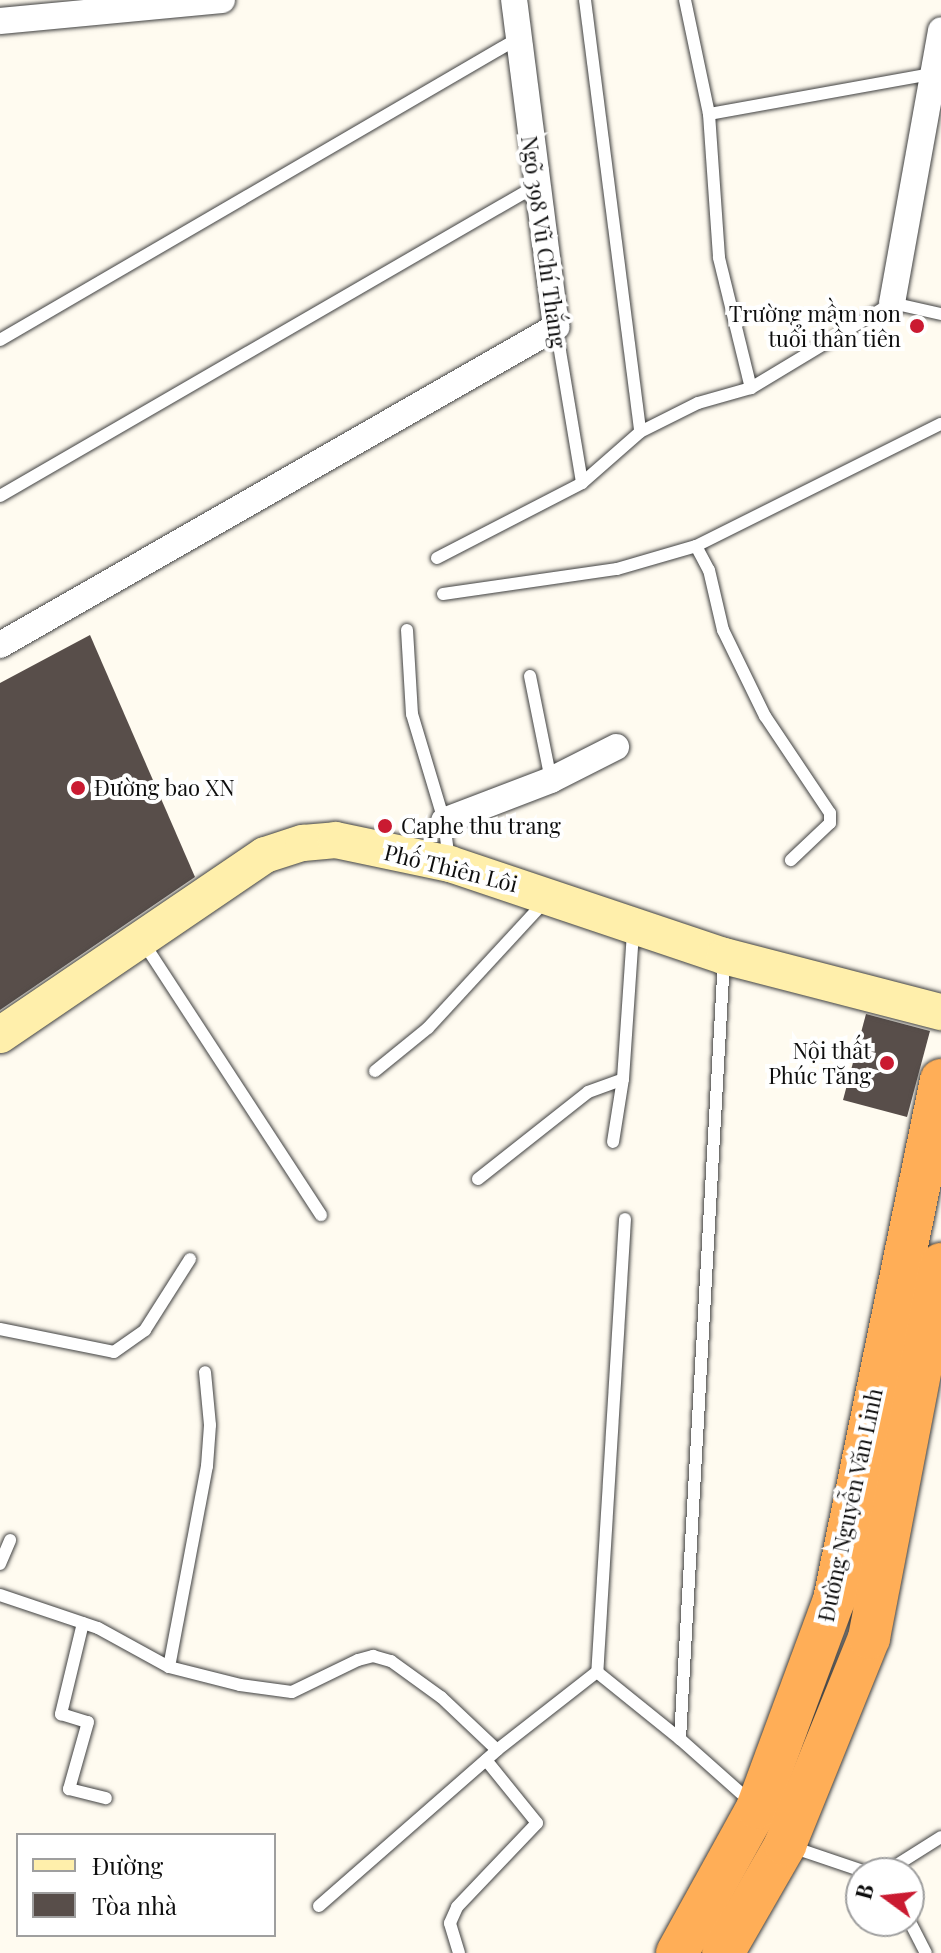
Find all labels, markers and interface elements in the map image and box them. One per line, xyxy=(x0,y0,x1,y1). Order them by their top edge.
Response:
street label: Ngõ 398 Vũ Chí Thắng xyxy=(516,133,572,351)
place label: Trường mầm non tuổi thần tiên xyxy=(729,300,901,352)
marker: Trường mầm non tuổi thần tiên xyxy=(908,317,926,335)
place label: Đường bao XN xyxy=(94,775,235,801)
marker: Đường bao XN xyxy=(69,779,87,797)
place label: Caphe thu trang xyxy=(401,813,561,839)
marker: Caphe thu trang xyxy=(376,817,394,835)
street label: Phố Thiên Lôi xyxy=(381,839,521,897)
place label: Nội thất Phúc Tăng xyxy=(768,1037,871,1088)
marker: Nội thất Phúc Tăng xyxy=(878,1054,896,1072)
street label: Đường Nguyễn Văn Linh xyxy=(812,1386,888,1624)
legend xyxy=(16,1833,276,1937)
text: Đường xyxy=(92,1849,163,1881)
north arrow xyxy=(845,1857,925,1937)
text: B xyxy=(847,1880,880,1902)
text: Tòa nhà xyxy=(92,1889,177,1921)

